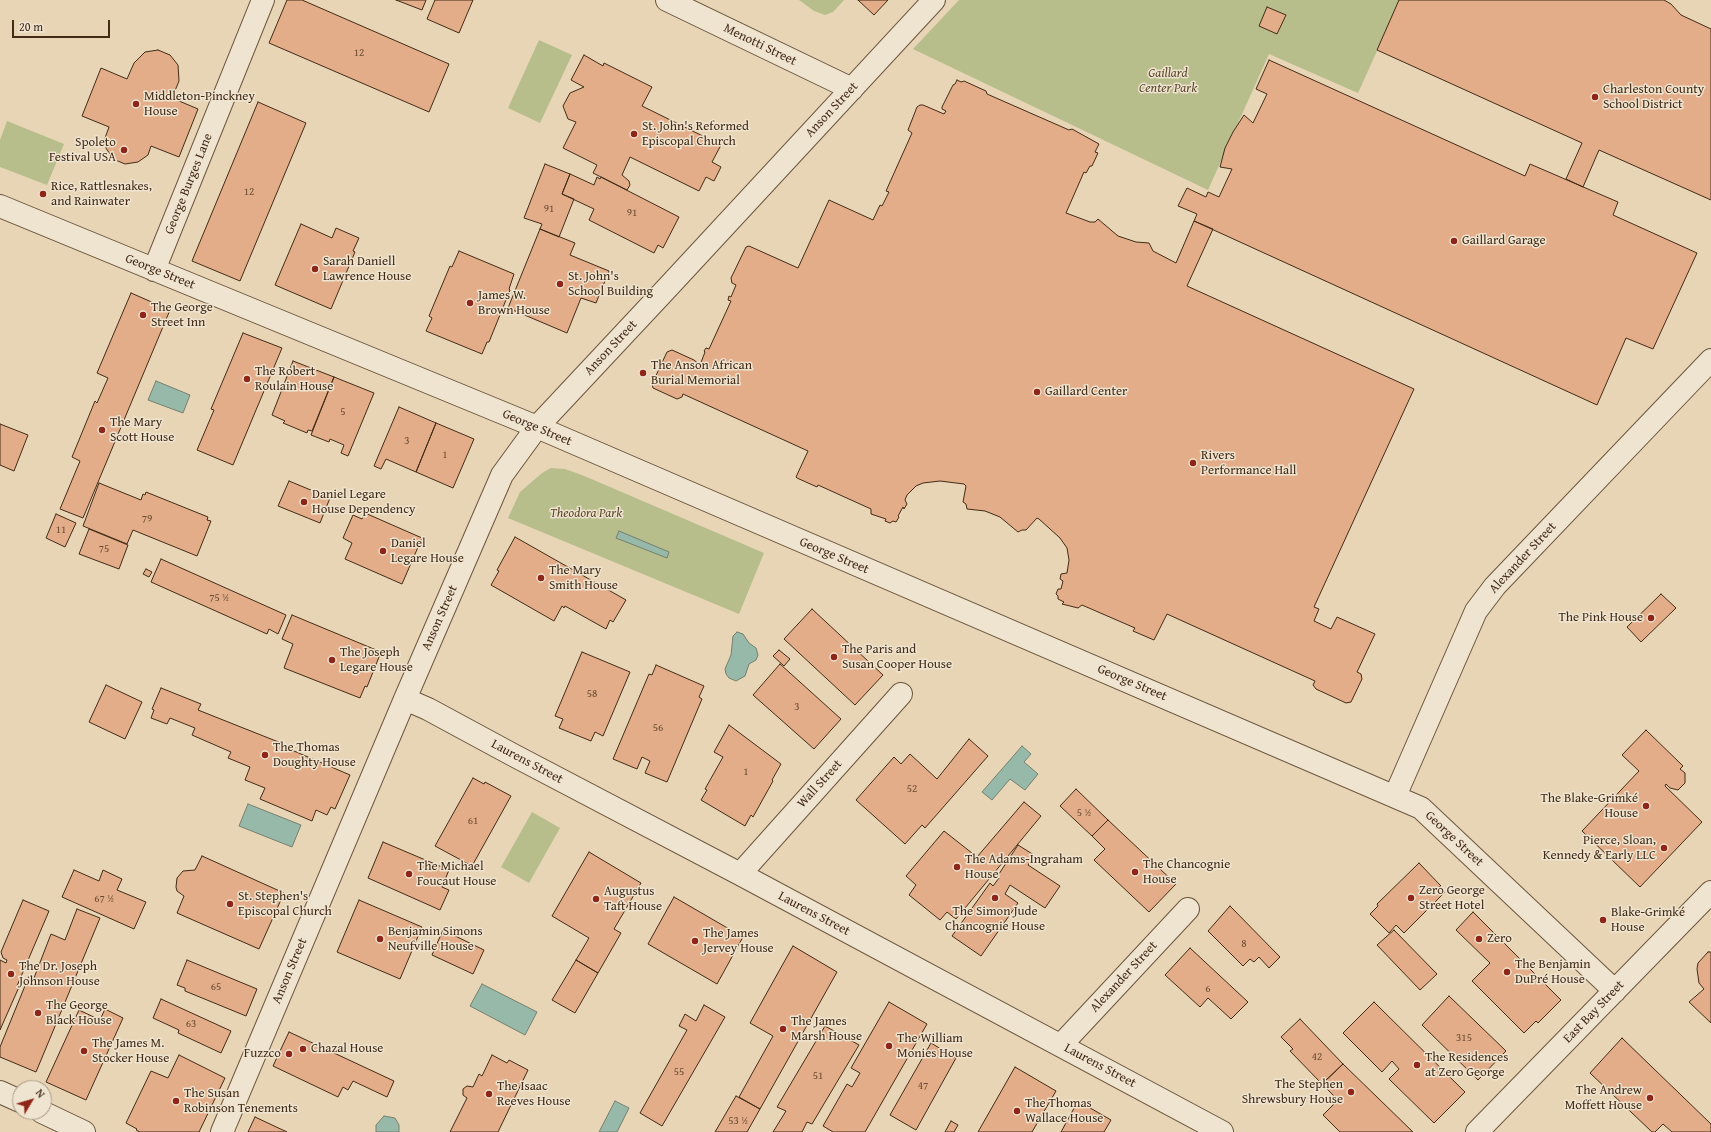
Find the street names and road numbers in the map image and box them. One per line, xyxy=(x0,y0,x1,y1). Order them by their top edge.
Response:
street label: Menotti Street xyxy=(721,21,799,69)
street label: Anson Street xyxy=(802,79,862,141)
street label: George Burges Lane xyxy=(162,131,216,237)
street label: George Street xyxy=(123,251,197,293)
street label: Anson Street xyxy=(581,317,641,379)
street label: George Street xyxy=(500,406,574,450)
street label: Alexander Street xyxy=(1486,519,1560,597)
street label: George Street xyxy=(797,534,871,578)
street label: Anson Street xyxy=(419,583,461,653)
street label: George Street xyxy=(1095,661,1169,705)
street label: Laurens Street xyxy=(488,737,566,787)
street label: Wall Street xyxy=(794,757,846,811)
street label: George Street xyxy=(1422,808,1486,870)
street label: Laurens Street xyxy=(775,889,853,939)
street label: Anson Street xyxy=(269,936,311,1006)
street label: Alexander Street xyxy=(1087,938,1161,1016)
street label: East Bay Street xyxy=(1560,977,1628,1047)
street label: Laurens Street xyxy=(1061,1041,1139,1091)

